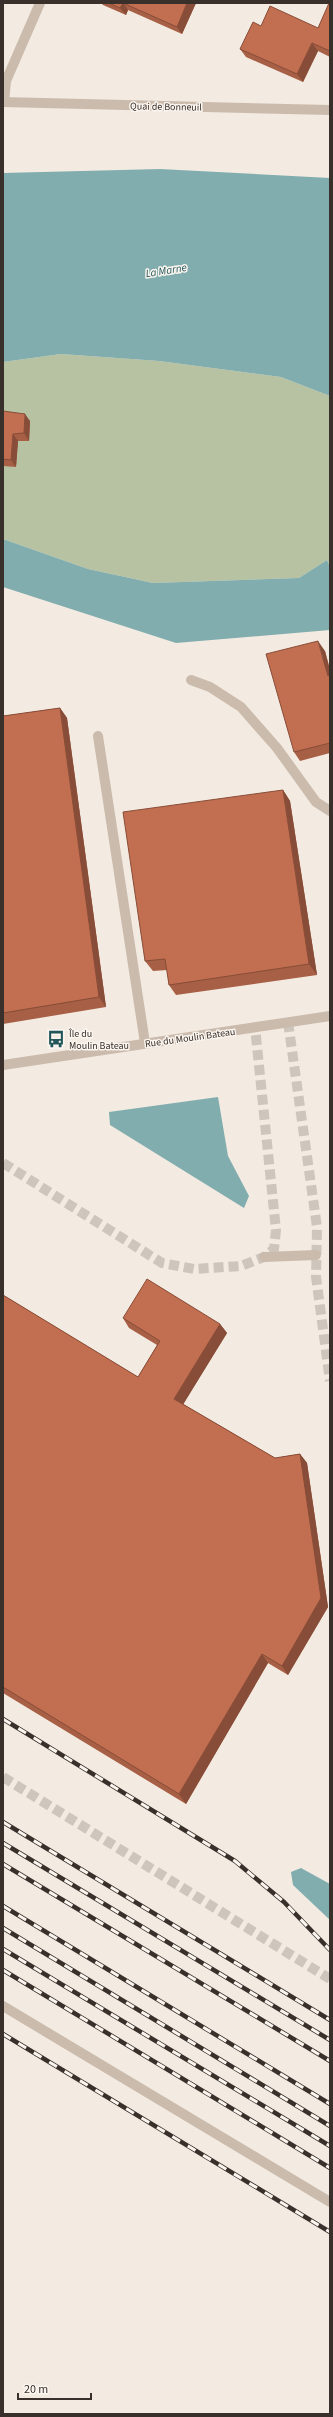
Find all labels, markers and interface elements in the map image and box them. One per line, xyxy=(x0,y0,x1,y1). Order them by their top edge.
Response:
street label: Quai de Bonneuil xyxy=(130,99,202,115)
water label: La Marne xyxy=(144,260,188,281)
street label: Rue du Moulin Bateau xyxy=(144,1025,236,1051)
place label: Île du Moulin Bateau xyxy=(68,1027,129,1053)
bus stop icon: Île du Moulin Bateau xyxy=(46,1029,66,1049)
scale bar xyxy=(18,2375,91,2401)
text: 20 m xyxy=(24,2381,48,2398)

